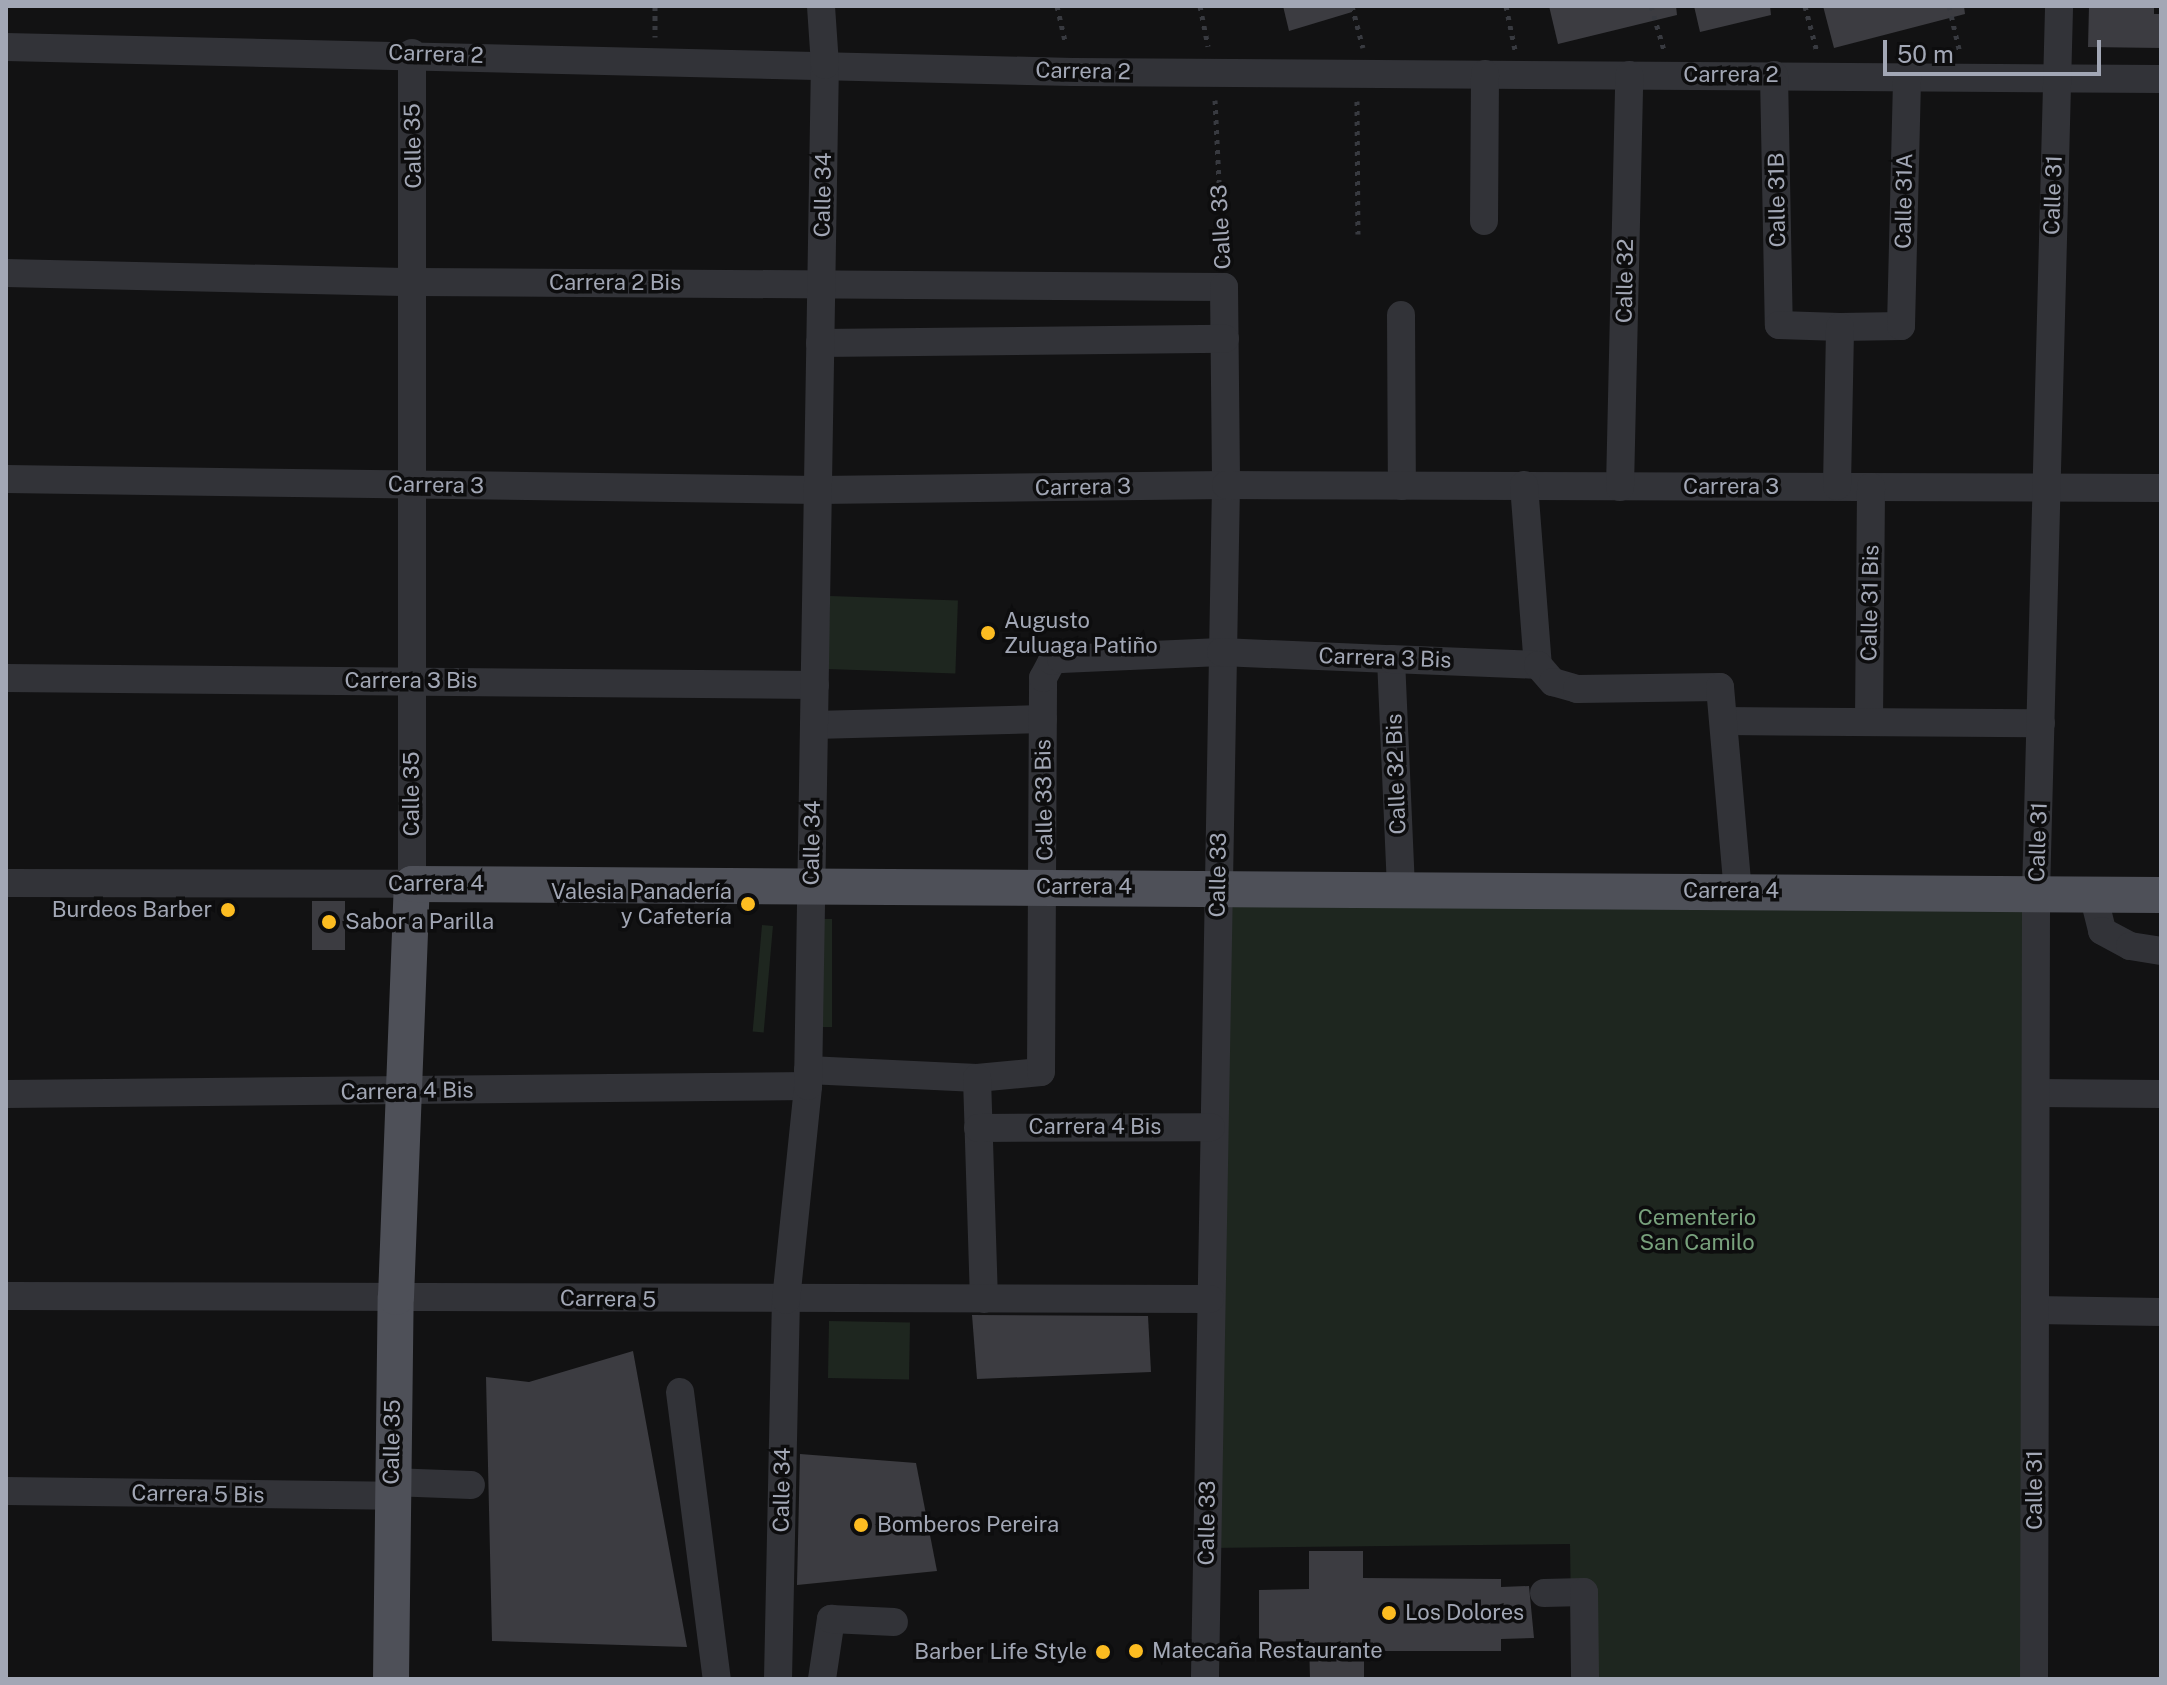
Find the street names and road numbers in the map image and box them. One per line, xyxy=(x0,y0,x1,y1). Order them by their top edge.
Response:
street label: Carrera 2 xyxy=(388,39,484,69)
street label: Carrera 2 xyxy=(1035,57,1131,85)
street label: Carrera 2 xyxy=(1683,62,1779,88)
street label: Calle 35 xyxy=(399,103,427,189)
street label: Calle 34 xyxy=(809,152,837,238)
street label: Calle 31B xyxy=(1763,152,1791,248)
street label: Calle 31A xyxy=(1890,153,1918,249)
street label: Calle 31 xyxy=(2038,154,2068,236)
street label: Calle 33 xyxy=(1206,184,1236,270)
street label: Calle 32 xyxy=(1611,239,1639,323)
street label: Carrera 2 Bis xyxy=(549,270,681,296)
street label: Carrera 3 xyxy=(388,471,484,499)
street label: Carrera 3 xyxy=(1035,473,1131,501)
street label: Carrera 3 xyxy=(1683,474,1779,500)
street label: Calle 31 Bis xyxy=(1856,544,1884,662)
street label: Carrera 3 Bis xyxy=(1318,642,1452,674)
street label: Carrera 3 Bis xyxy=(345,668,477,694)
street label: Calle 32 Bis xyxy=(1381,713,1411,835)
street label: Calle 33 Bis xyxy=(1030,739,1058,861)
street label: Calle 35 xyxy=(399,751,425,837)
street label: Calle 34 xyxy=(798,800,826,886)
street label: Calle 31 xyxy=(2023,801,2053,883)
street label: Calle 33 xyxy=(1204,832,1232,918)
street label: Carrera 4 xyxy=(388,871,484,897)
street label: Carrera 4 xyxy=(1036,874,1132,900)
street label: Carrera 4 xyxy=(1683,878,1779,904)
street label: Carrera 4 Bis xyxy=(340,1077,474,1105)
street label: Carrera 4 Bis xyxy=(1029,1114,1161,1140)
street label: Carrera 5 xyxy=(560,1285,656,1313)
street label: Calle 35 xyxy=(378,1399,406,1485)
street label: Calle 34 xyxy=(768,1447,796,1533)
street label: Calle 31 xyxy=(2022,1450,2048,1530)
street label: Carrera 5 Bis xyxy=(131,1480,265,1508)
street label: Calle 33 xyxy=(1193,1480,1221,1566)

